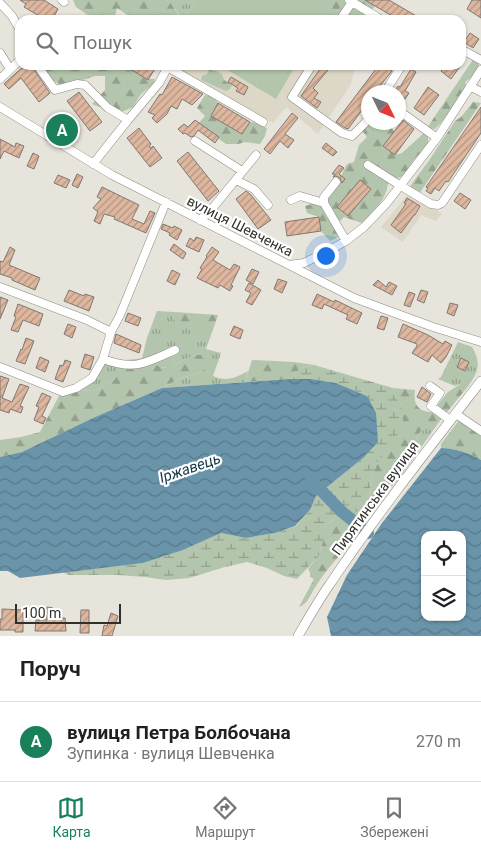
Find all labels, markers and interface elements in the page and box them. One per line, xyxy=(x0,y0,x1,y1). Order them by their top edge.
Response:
search box xyxy=(15,15,466,70)
icon: search xyxy=(33,29,61,57)
text: Пошук xyxy=(73,31,132,54)
north arrow xyxy=(361,85,406,130)
pin: A xyxy=(46,111,78,149)
street label: вулиця Шевченка xyxy=(184,192,296,260)
your location xyxy=(313,243,339,269)
street label: Пирятинська вулиця xyxy=(328,438,422,558)
water label: Іржавець xyxy=(157,449,223,487)
map controls xyxy=(421,531,466,621)
button: locate xyxy=(421,531,466,576)
button: layers xyxy=(421,576,466,621)
scale bar xyxy=(15,601,121,624)
text: 100 m xyxy=(22,605,61,621)
text: Поруч xyxy=(20,657,81,681)
text: вулиця Петра Болбочана xyxy=(67,721,291,744)
text: A xyxy=(31,732,41,751)
text: 270 m xyxy=(416,732,461,751)
text: Зупинка · вулиця Шевченка xyxy=(67,744,275,763)
tab: Карта xyxy=(52,794,91,840)
tab: Маршрут xyxy=(195,794,256,840)
tab: Збережені xyxy=(360,794,429,840)

